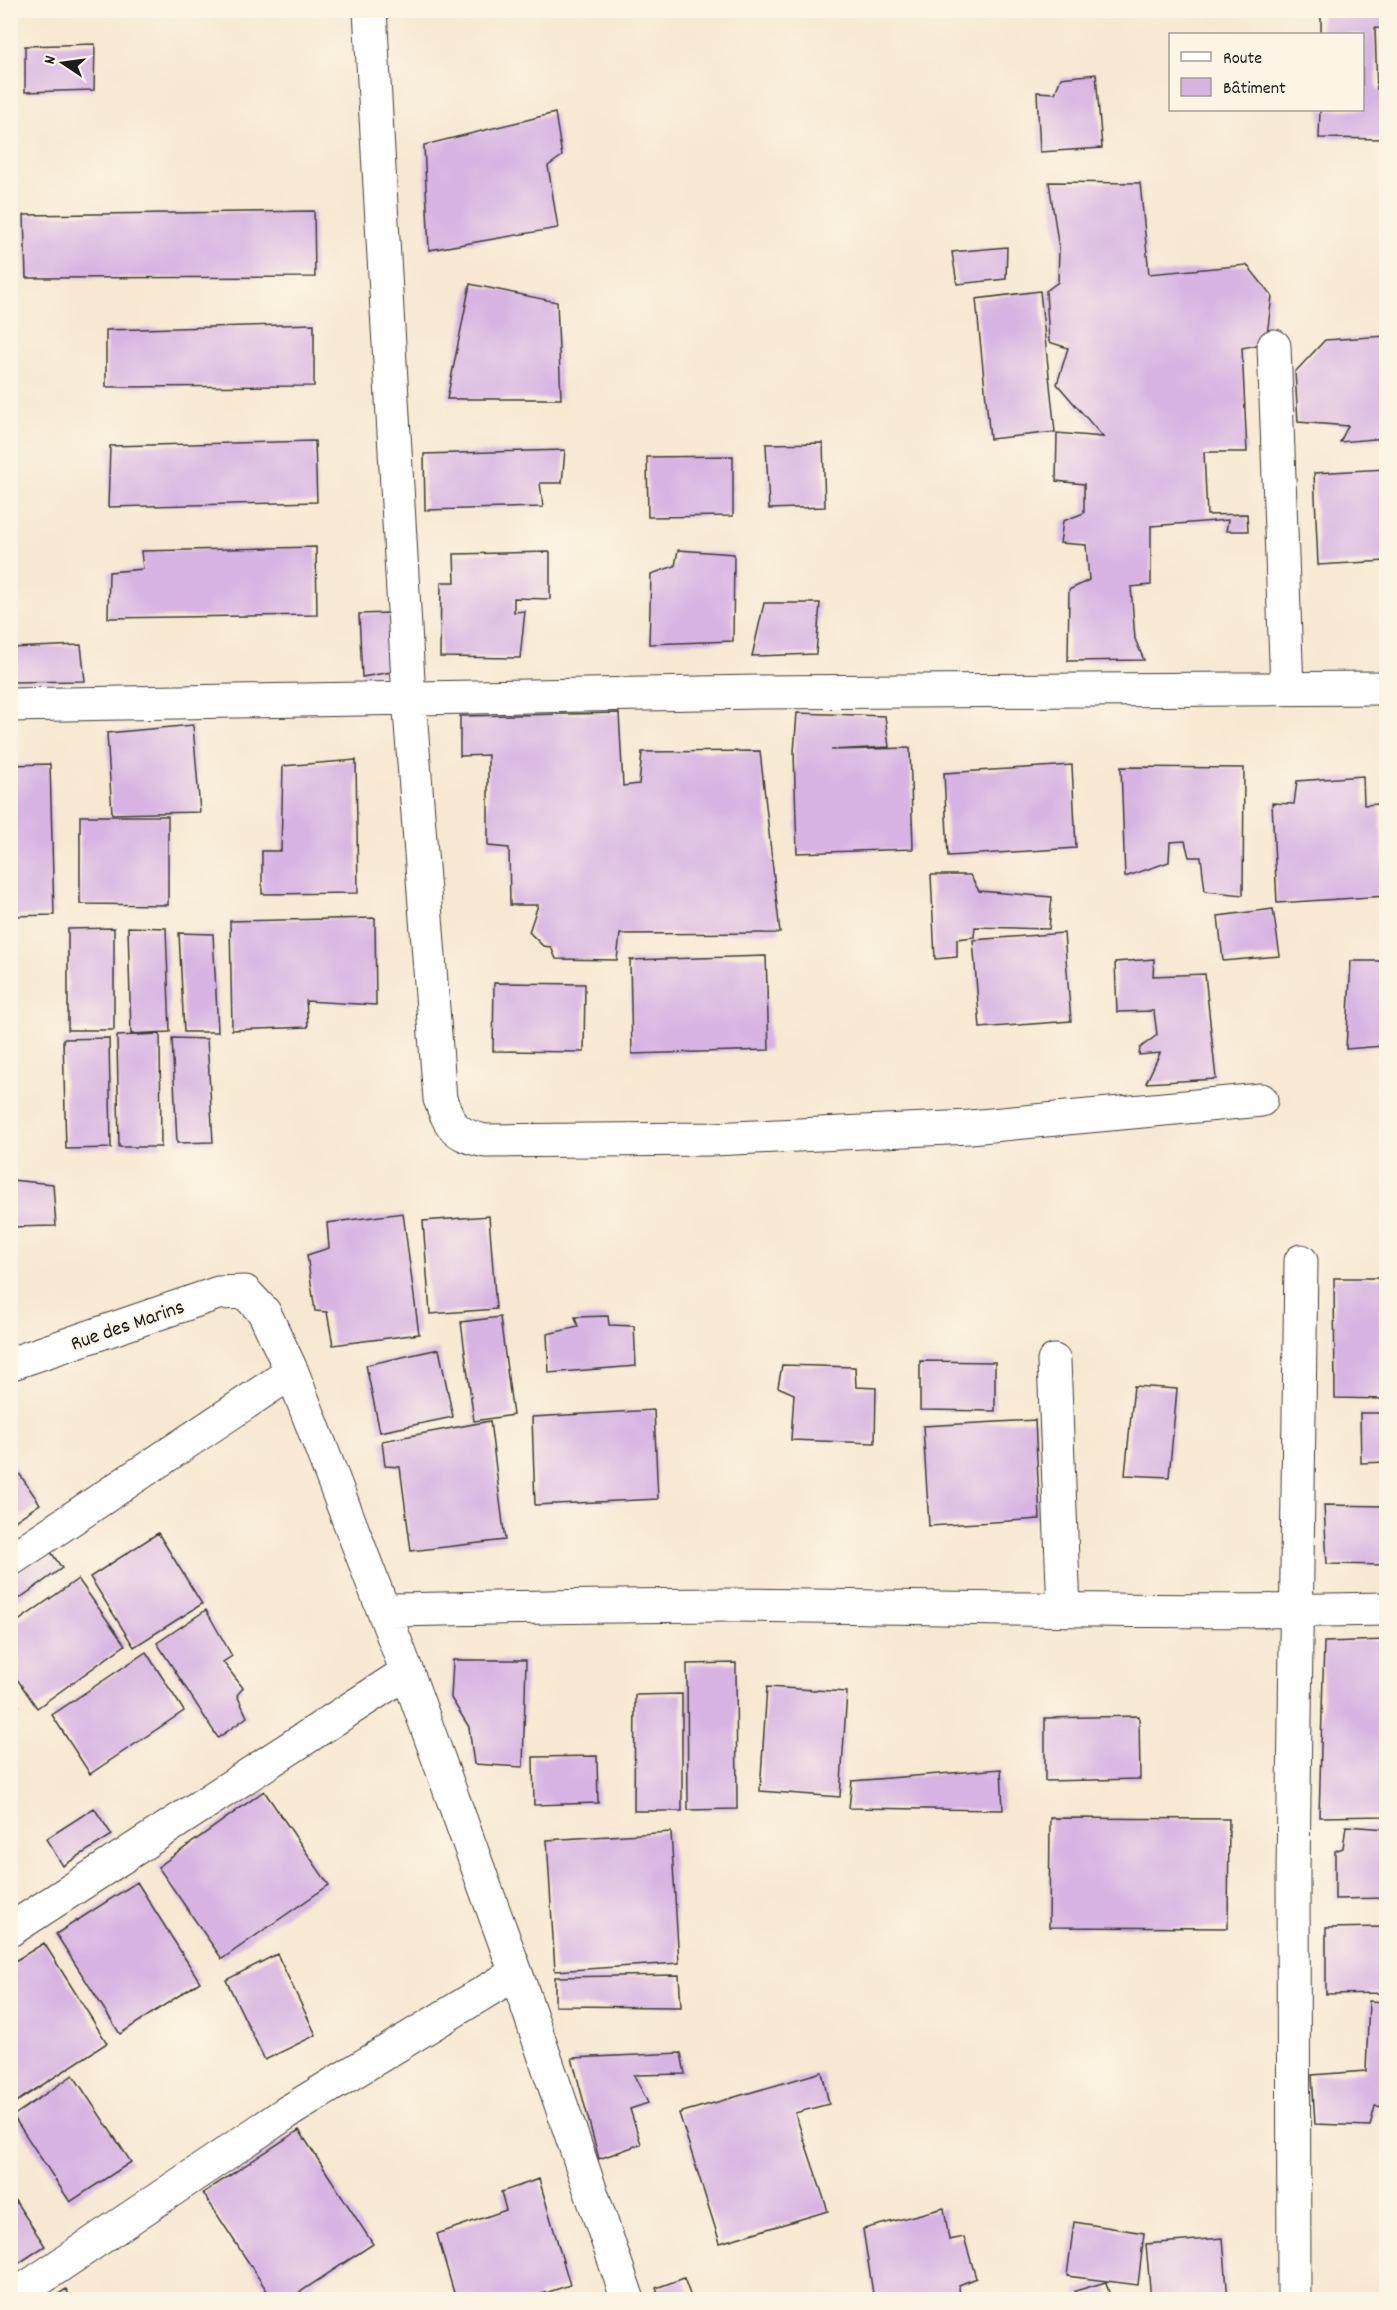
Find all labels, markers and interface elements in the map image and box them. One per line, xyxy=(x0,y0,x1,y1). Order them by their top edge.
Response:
north arrow xyxy=(33,33,93,93)
legend xyxy=(1169,33,1364,111)
text: Route xyxy=(1223,47,1262,72)
text: N xyxy=(39,54,63,67)
text: Bâtiment xyxy=(1223,77,1286,102)
street label: Rue des Marins xyxy=(67,1293,189,1360)

